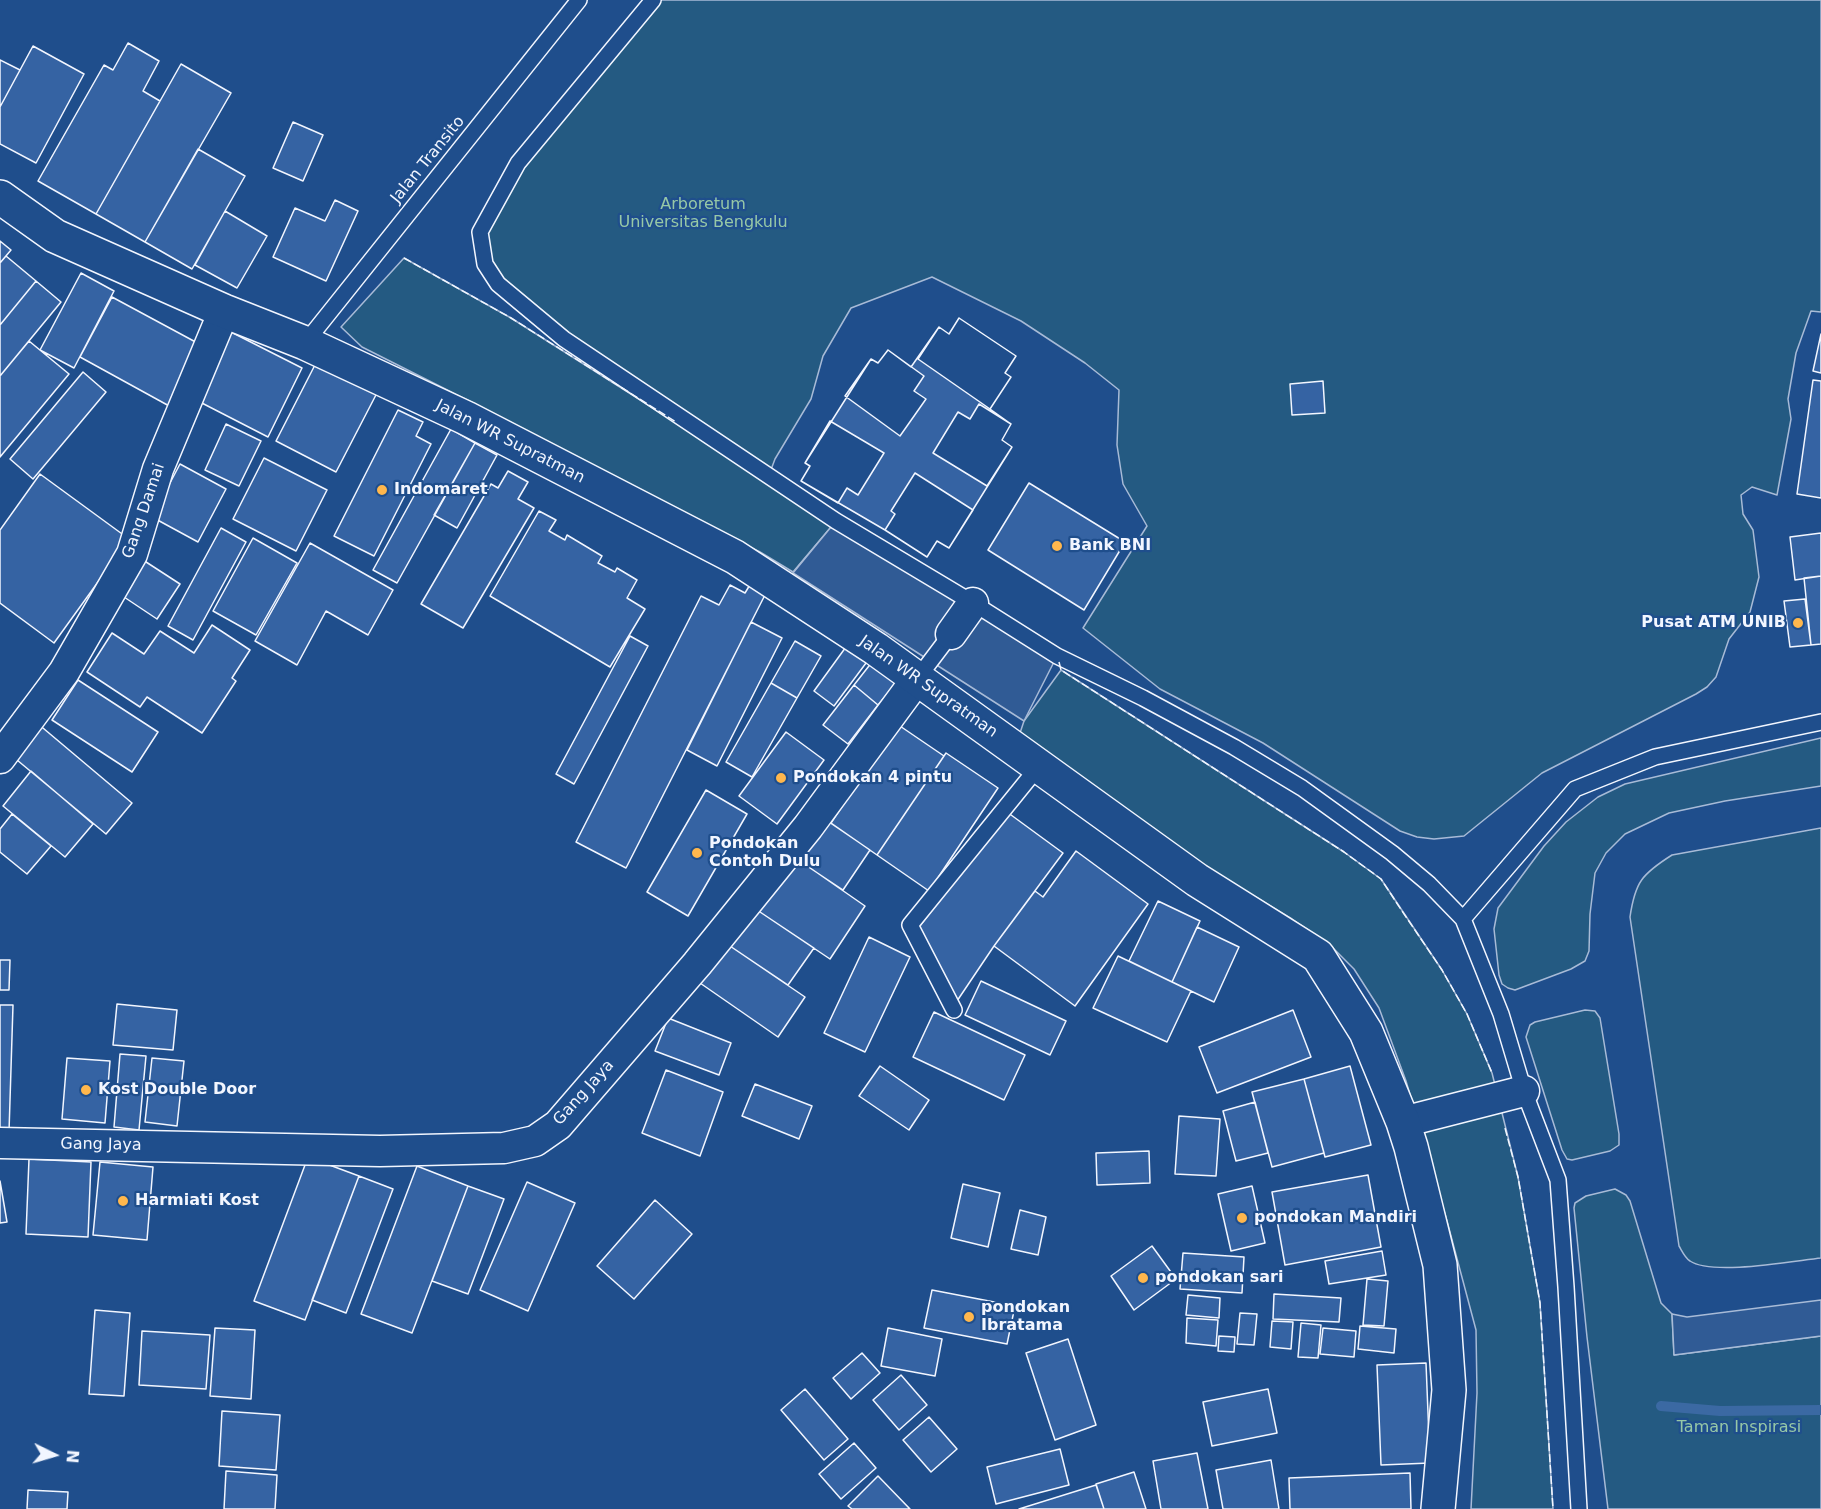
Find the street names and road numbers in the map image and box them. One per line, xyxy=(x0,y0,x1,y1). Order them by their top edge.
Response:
street label: Jalan Transito xyxy=(387,112,469,208)
street label: Jalan WR Supratman xyxy=(432,396,588,488)
street label: Gang Damai xyxy=(119,461,169,561)
street label: Jalan WR Supratman xyxy=(855,632,1001,742)
street label: Gang Jaya xyxy=(550,1056,618,1130)
street label: Gang Jaya xyxy=(60,1135,142,1155)

